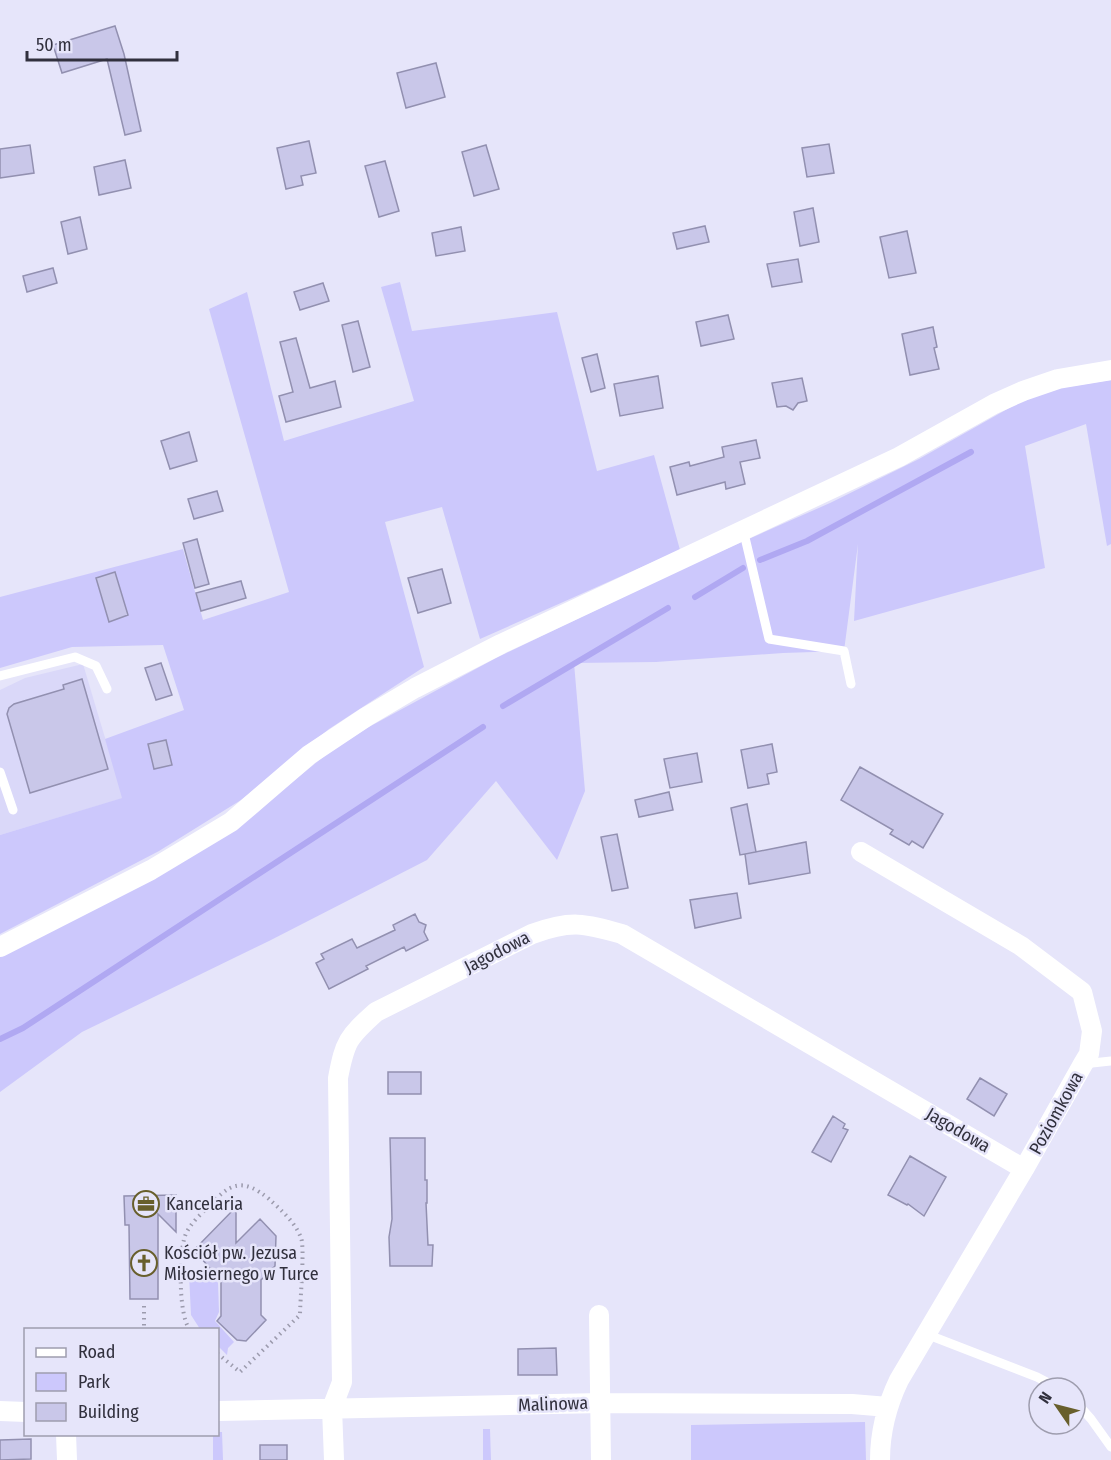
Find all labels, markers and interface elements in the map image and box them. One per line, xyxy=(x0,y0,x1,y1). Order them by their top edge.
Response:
scale bar xyxy=(27,24,177,62)
text: 50 m xyxy=(36,34,72,56)
street label: Jagodowa xyxy=(461,926,534,978)
street label: Poziomkowa xyxy=(1024,1068,1088,1158)
street label: Jagodowa xyxy=(922,1103,994,1157)
office icon: Kancelaria xyxy=(131,1189,161,1219)
place label: Kancelaria xyxy=(166,1193,243,1215)
place label: Kościół pw. Jezusa Miłosiernego w Turce xyxy=(164,1242,319,1285)
church icon: Kościół pw. Jezusa Miłosiernego w Turce xyxy=(129,1248,159,1278)
legend xyxy=(24,1328,219,1436)
text: Road xyxy=(78,1341,115,1363)
text: Park xyxy=(78,1371,111,1393)
north arrow xyxy=(1027,1376,1087,1436)
text: N xyxy=(1035,1388,1056,1407)
street label: Malinowa xyxy=(518,1392,589,1416)
text: Building xyxy=(78,1401,139,1423)

